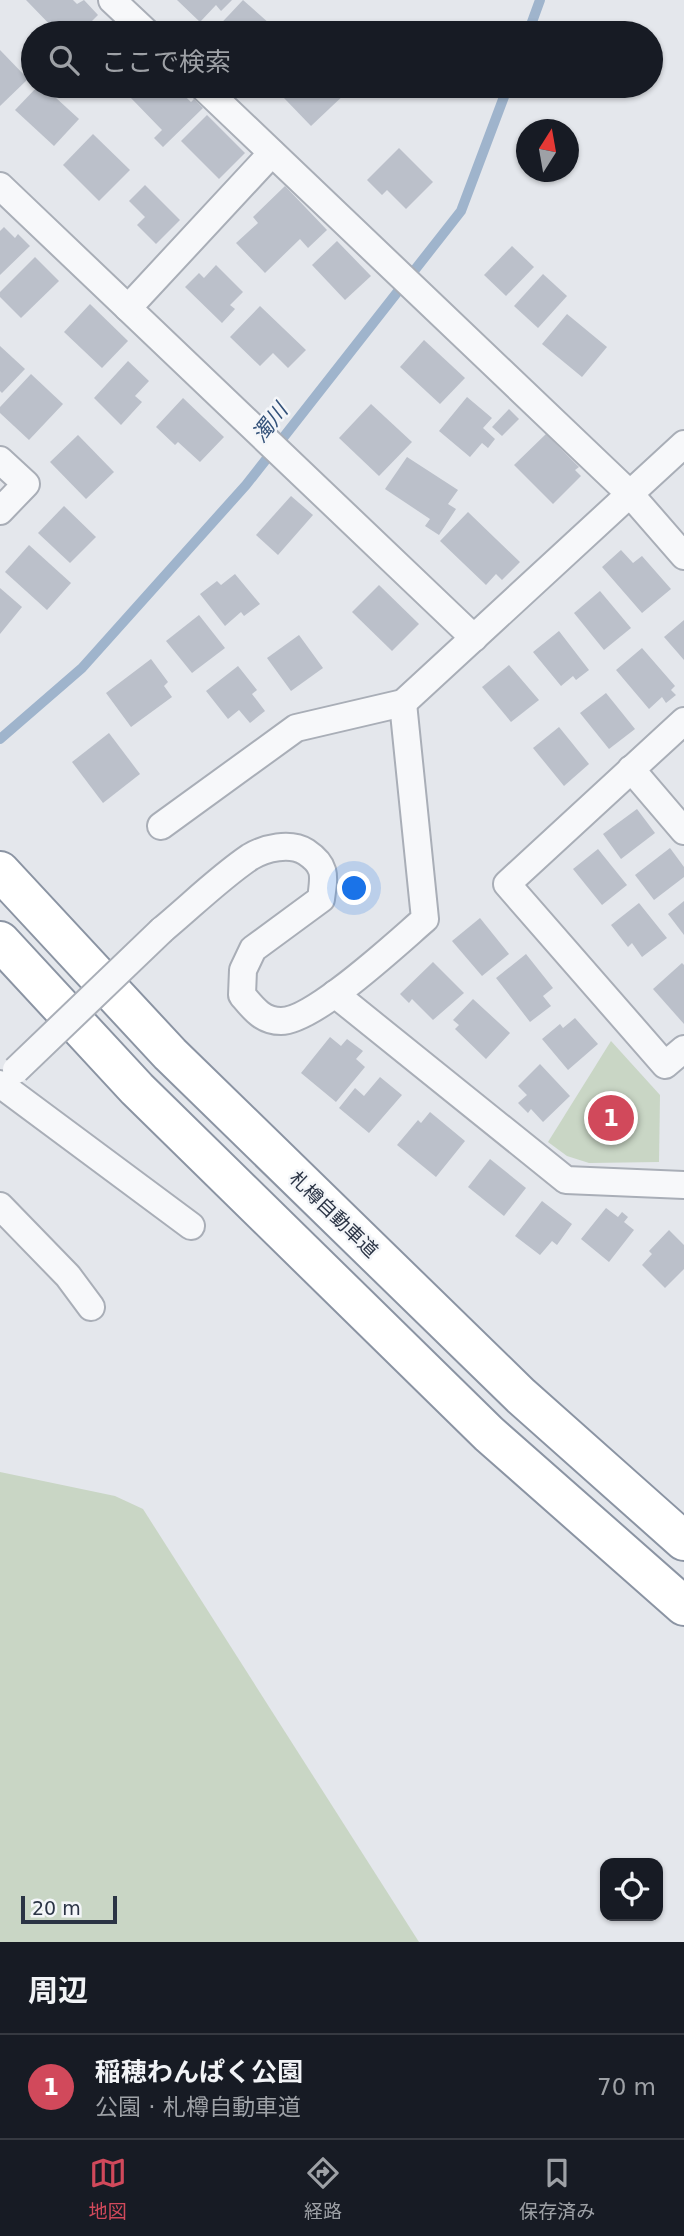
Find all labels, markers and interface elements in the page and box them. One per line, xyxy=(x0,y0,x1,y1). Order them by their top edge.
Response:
search box xyxy=(21,21,663,98)
icon: search xyxy=(45,41,83,79)
text: ここで検索 xyxy=(101,47,231,77)
north arrow xyxy=(516,119,579,182)
water label: 濁川 xyxy=(248,397,294,447)
your location xyxy=(337,871,371,905)
pin: 1 xyxy=(588,1092,634,1144)
street label: 札樽自動車道 xyxy=(285,1166,383,1262)
map controls xyxy=(600,1858,663,1921)
button: locate xyxy=(600,1858,663,1921)
scale bar xyxy=(21,1893,117,1925)
text: 20 m xyxy=(32,1897,81,1919)
text: 周辺 xyxy=(28,1973,88,2008)
text: 稲穂わんぱく公園 xyxy=(95,2057,303,2087)
text: 1 xyxy=(43,2074,59,2100)
text: 70 m xyxy=(597,2074,656,2100)
text: 公園 · 札樽自動車道 xyxy=(95,2094,301,2120)
tab: 地図 xyxy=(89,2154,127,2223)
tab: 経路 xyxy=(304,2154,342,2223)
tab: 保存済み xyxy=(519,2154,595,2223)

